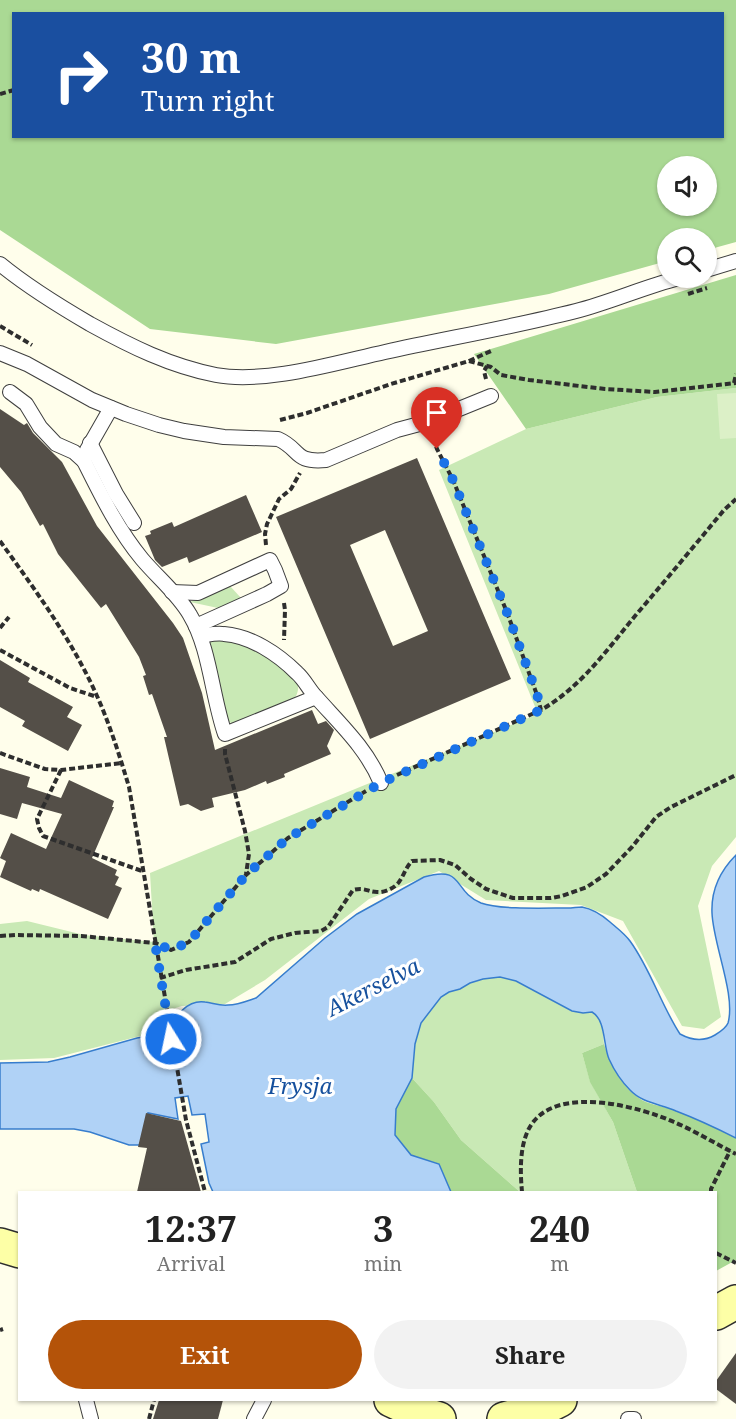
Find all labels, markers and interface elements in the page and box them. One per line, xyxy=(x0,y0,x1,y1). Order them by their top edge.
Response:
text: 30 m xyxy=(141,28,241,85)
icon: right xyxy=(42,36,120,114)
text: Turn right xyxy=(141,82,274,119)
map controls xyxy=(657,156,717,288)
button: sound xyxy=(657,156,717,216)
button: search xyxy=(657,228,717,288)
pin xyxy=(411,387,462,449)
icon: arrive xyxy=(420,396,453,429)
water label: Akerselva xyxy=(319,950,425,1023)
position arrow xyxy=(139,1007,203,1071)
water label: Frysja xyxy=(267,1070,332,1100)
text: 12:37 xyxy=(145,1204,237,1253)
text: 3 xyxy=(373,1204,393,1253)
text: 240 xyxy=(529,1204,590,1253)
text: Arrival xyxy=(157,1250,225,1277)
text: min xyxy=(364,1250,402,1277)
text: m xyxy=(550,1250,569,1277)
button: Exit xyxy=(48,1320,362,1389)
button: Share xyxy=(374,1320,687,1389)

